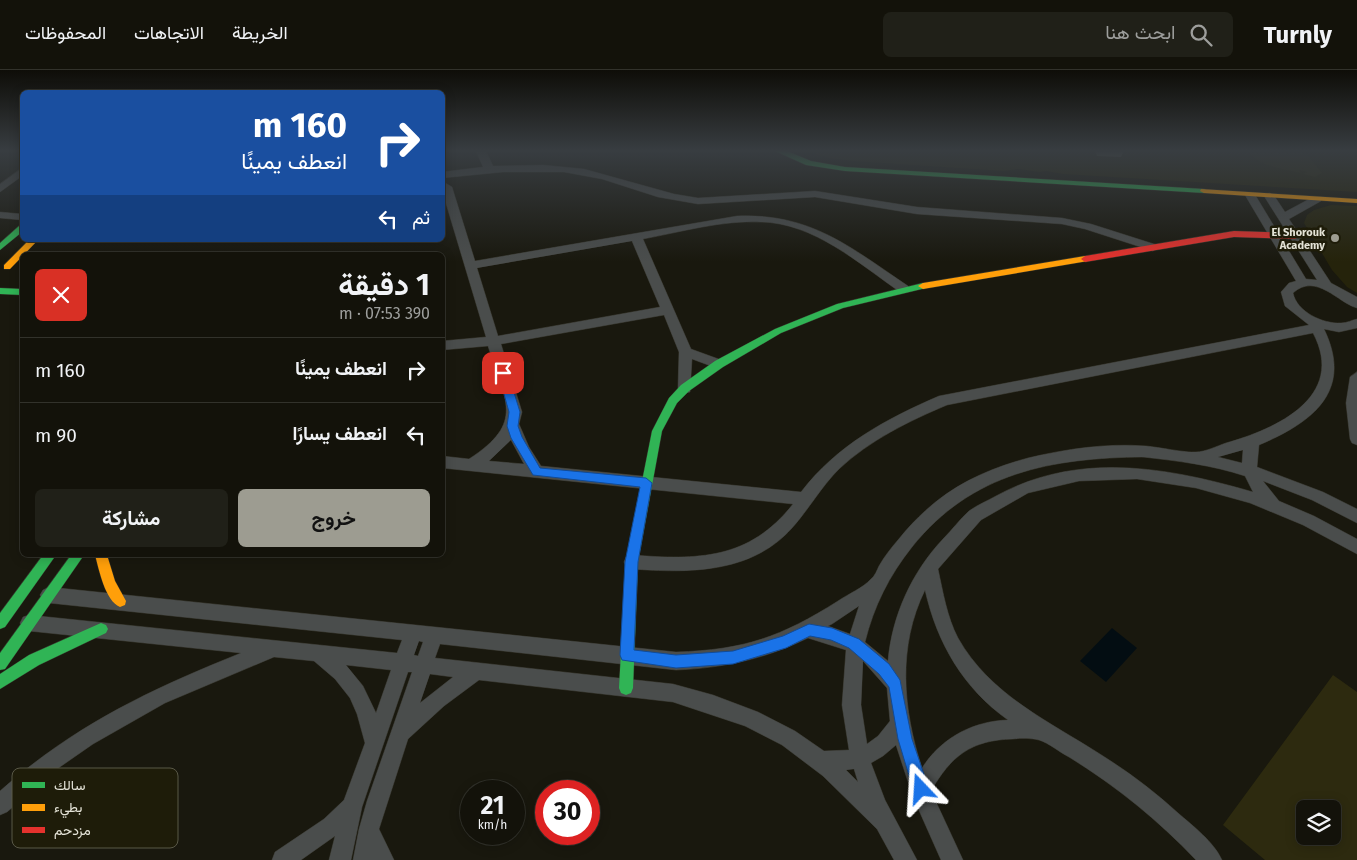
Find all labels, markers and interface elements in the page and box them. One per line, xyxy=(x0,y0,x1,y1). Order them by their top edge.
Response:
search box xyxy=(883,12,1233,57)
text: ابحث هنا xyxy=(1105,21,1175,44)
icon: search xyxy=(1187,21,1215,49)
text: Turnly xyxy=(1263,21,1332,49)
text: المحفوظات xyxy=(25,22,106,44)
text: الاتجاهات xyxy=(134,22,204,44)
text: الخريطة xyxy=(232,22,288,44)
text: 160 m xyxy=(253,104,347,146)
icon: right xyxy=(365,110,430,175)
text: انعطف يمينًا xyxy=(241,148,347,175)
icon: left xyxy=(374,205,402,233)
text: ثم xyxy=(412,206,430,229)
place label: El Shorouk Academy xyxy=(1272,226,1326,252)
marker: El Shorouk Academy xyxy=(1329,232,1341,244)
text: 1 دقيقة xyxy=(338,267,430,303)
button: close xyxy=(35,269,87,321)
text: 390 m · 07:53 xyxy=(339,304,430,323)
pin xyxy=(482,352,524,394)
icon: right xyxy=(402,356,430,384)
text: انعطف يمينًا xyxy=(295,357,387,380)
text: 160 m xyxy=(35,359,85,382)
icon: arrive xyxy=(489,359,517,387)
icon: left xyxy=(402,421,430,449)
text: انعطف يسارًا xyxy=(293,422,387,445)
text: 90 m xyxy=(35,424,77,447)
button: مشاركة xyxy=(35,489,228,547)
button: خروج xyxy=(238,489,430,547)
position arrow xyxy=(894,762,946,814)
legend xyxy=(12,768,178,848)
text: سالك xyxy=(54,777,85,794)
speed limit sign: 30 xyxy=(535,780,600,845)
text: 21 xyxy=(481,791,504,821)
text: بطيء xyxy=(54,799,82,819)
map controls xyxy=(1296,800,1341,845)
button: layers xyxy=(1296,800,1341,845)
text: km/h xyxy=(478,818,507,832)
text: مزدحم xyxy=(54,822,91,839)

